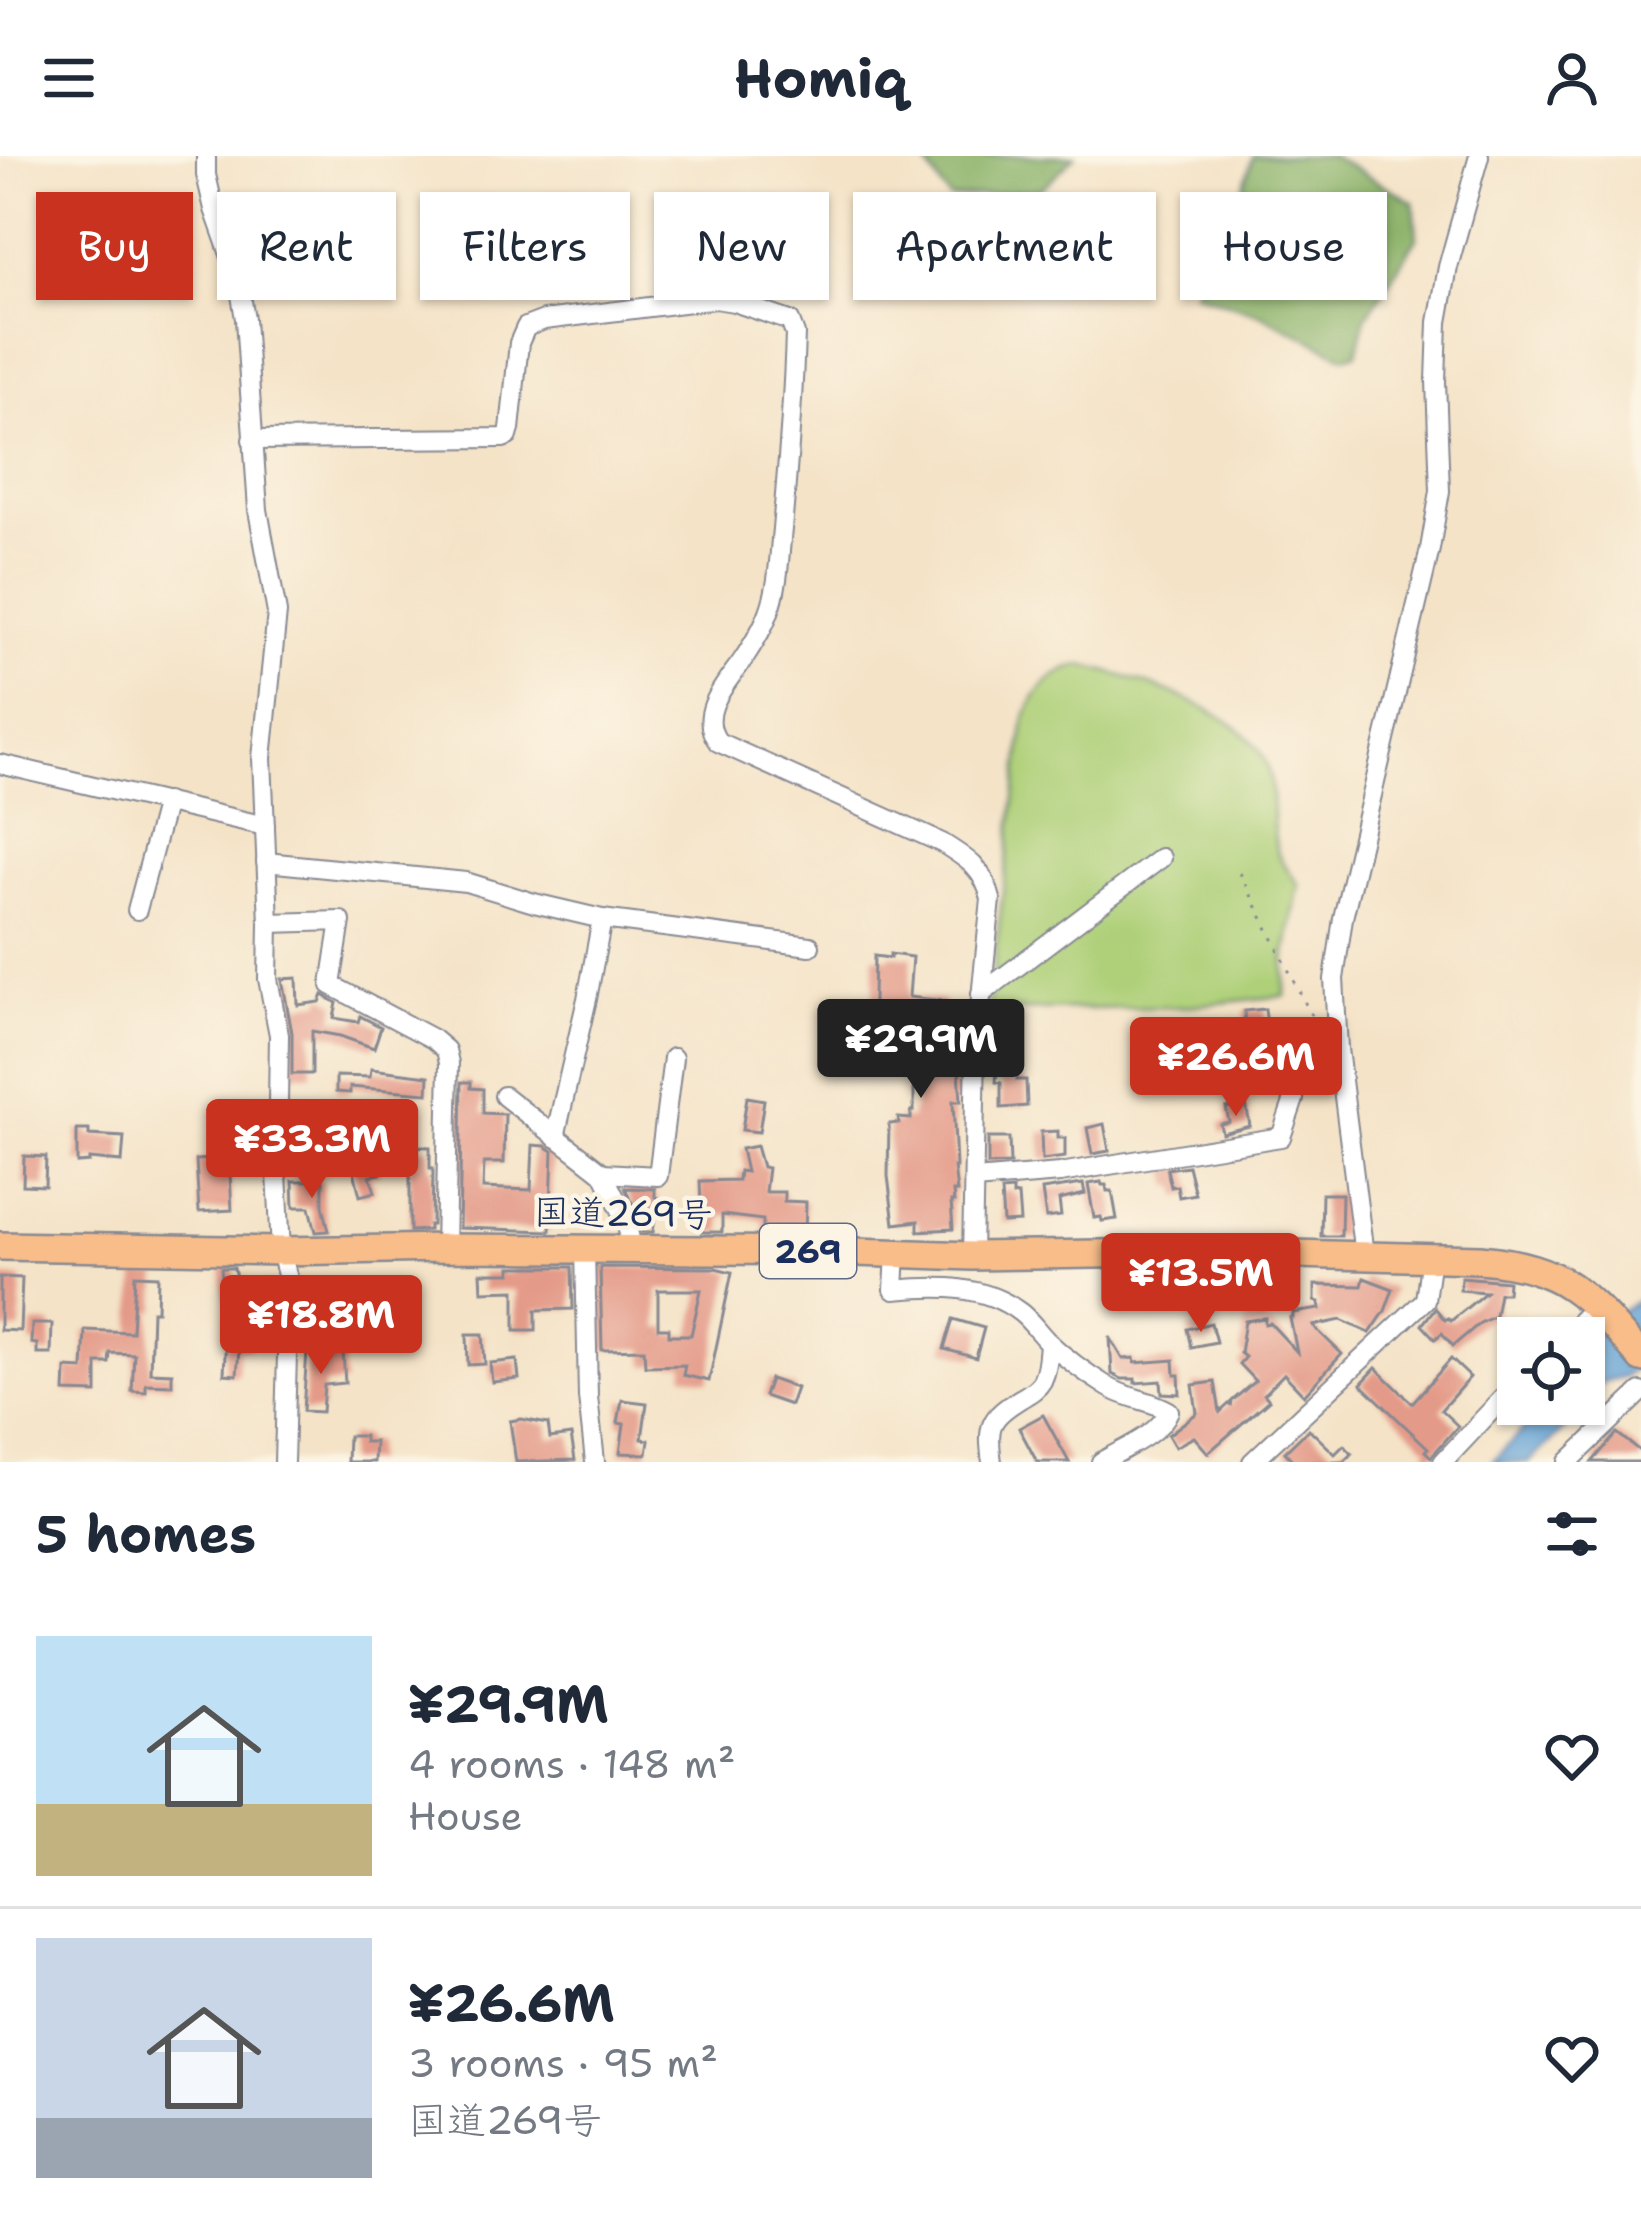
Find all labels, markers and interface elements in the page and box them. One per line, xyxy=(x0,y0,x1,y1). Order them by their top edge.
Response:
text: Homiq xyxy=(734,42,907,114)
icon: menu xyxy=(36,45,102,111)
icon: person xyxy=(1539,45,1605,111)
chip: Buy xyxy=(36,192,193,300)
chip: Rent xyxy=(217,192,396,300)
chip: Filters xyxy=(420,192,630,300)
chip: New xyxy=(654,192,829,300)
chip: Apartment xyxy=(853,192,1156,300)
chip: House xyxy=(1180,192,1387,300)
pin: ¥29.9M xyxy=(823,999,1019,1101)
text: ¥29.9M xyxy=(844,1012,998,1064)
pin: ¥26.6M xyxy=(1138,1017,1334,1119)
text: ¥26.6M xyxy=(1157,1030,1315,1082)
pin: ¥33.3M xyxy=(214,1099,410,1201)
text: ¥33.3M xyxy=(233,1112,391,1164)
street label: 国道269号 xyxy=(533,1187,713,1239)
road number: 269 xyxy=(760,1224,856,1278)
pin: ¥13.5M xyxy=(1103,1233,1299,1335)
text: ¥13.5M xyxy=(1128,1246,1274,1298)
pin: ¥18.8M xyxy=(223,1275,419,1377)
text: ¥18.8M xyxy=(247,1288,395,1340)
map controls xyxy=(1497,1317,1605,1425)
button: locate xyxy=(1497,1317,1605,1425)
text: 5 homes xyxy=(36,1500,256,1568)
icon: filters xyxy=(1539,1501,1605,1567)
text: ¥29.9M xyxy=(408,1670,609,1738)
icon: home xyxy=(132,1684,276,1828)
icon: heart xyxy=(1539,1723,1605,1789)
text: 4 rooms · 148 m² xyxy=(408,1738,736,1790)
text: House xyxy=(408,1790,523,1842)
text: ¥26.6M xyxy=(408,1969,615,2037)
icon: home xyxy=(132,1986,276,2130)
icon: heart xyxy=(1539,2025,1605,2091)
text: 3 rooms · 95 m² xyxy=(408,2037,718,2089)
text: 国道269号 xyxy=(408,2094,602,2146)

